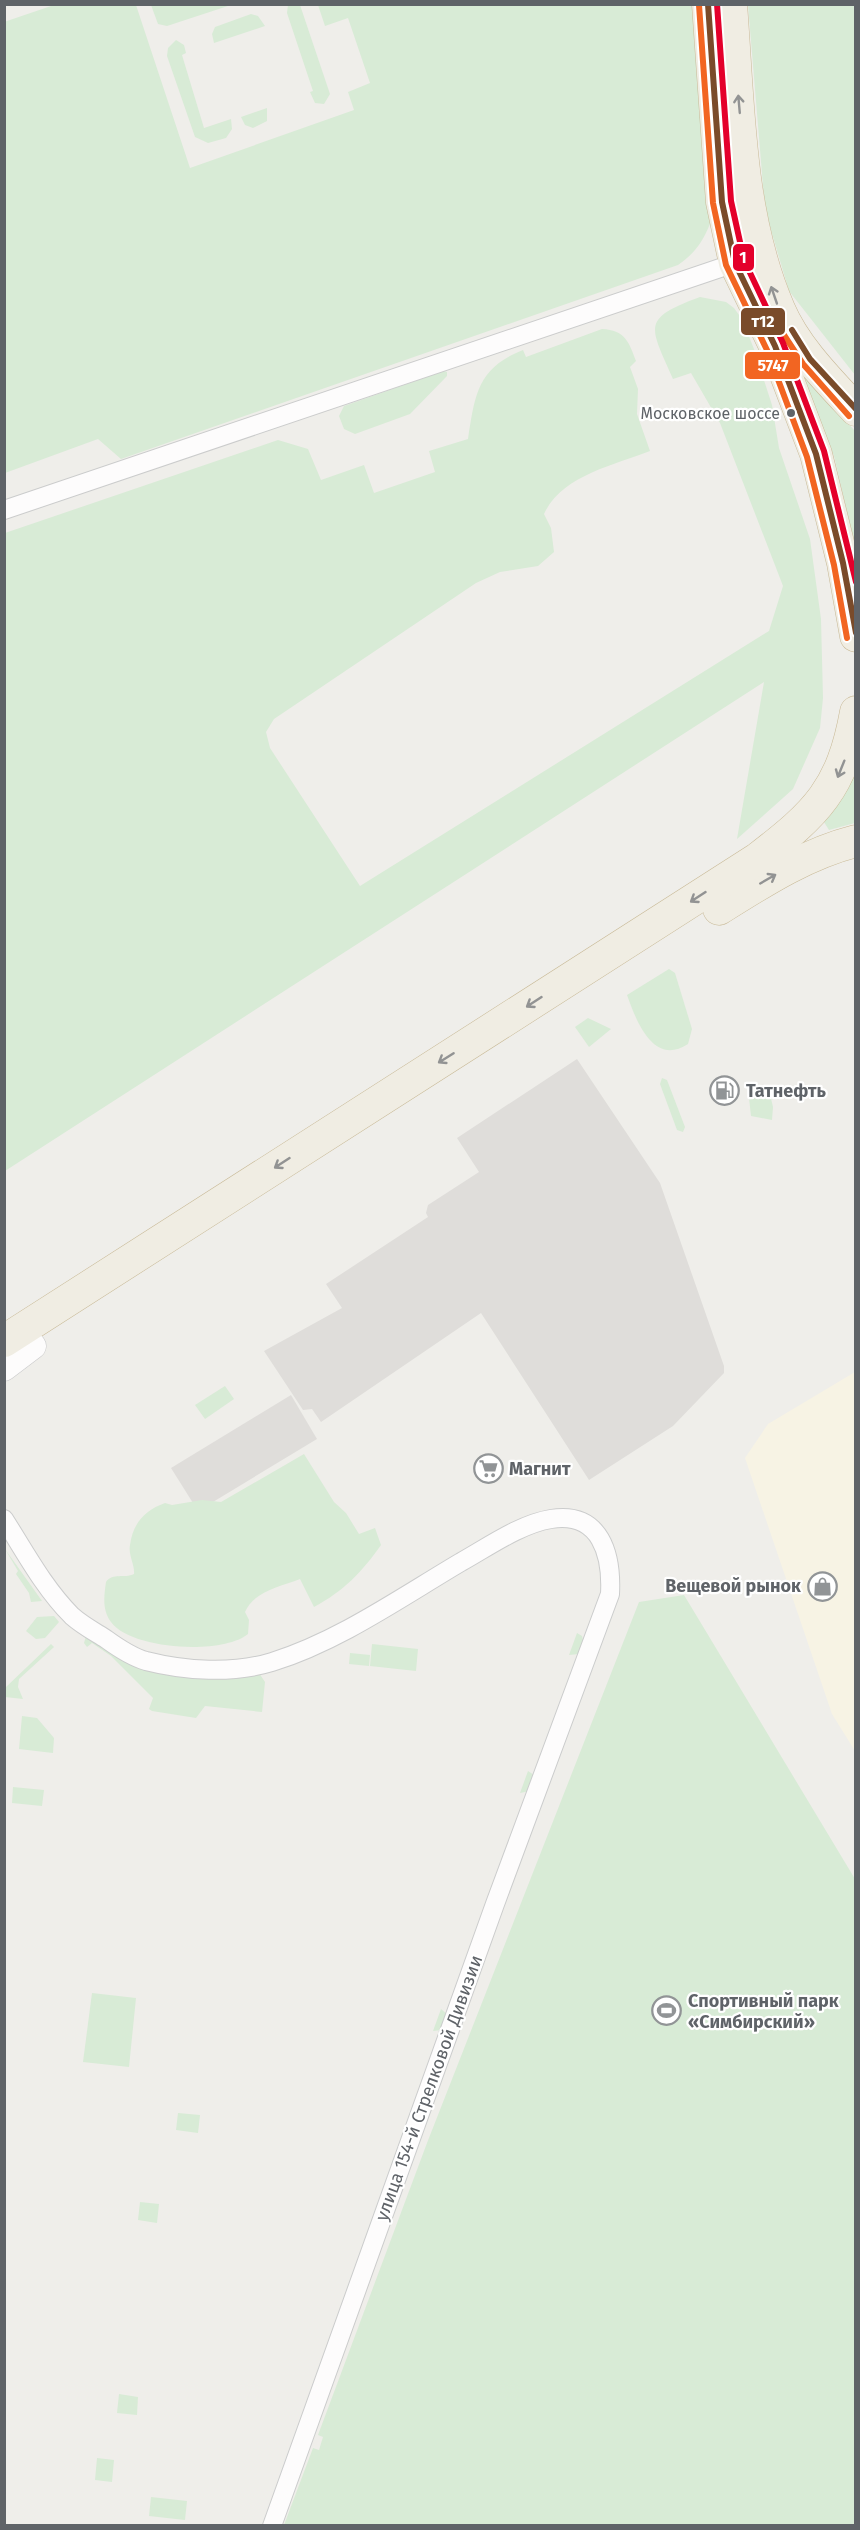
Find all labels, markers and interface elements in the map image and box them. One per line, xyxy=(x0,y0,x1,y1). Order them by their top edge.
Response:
one-way arrow xyxy=(733,95,744,115)
line badge: 1 xyxy=(732,243,755,272)
text: 1 xyxy=(739,248,747,267)
one-way arrow xyxy=(767,286,778,305)
line badge: т12 xyxy=(740,307,786,336)
text: т12 xyxy=(751,312,775,331)
line badge: 5747 xyxy=(744,351,801,380)
text: 5747 xyxy=(757,356,789,375)
place label: Московское шоссе xyxy=(641,404,780,423)
marker: Московское шоссе xyxy=(785,407,797,419)
one-way arrow xyxy=(835,759,846,777)
one-way arrow xyxy=(759,872,776,884)
one-way arrow xyxy=(690,891,707,903)
one-way arrow xyxy=(526,996,543,1008)
one-way arrow xyxy=(438,1053,455,1065)
fuel station icon: Татнефть xyxy=(709,1075,741,1107)
place label: Татнефть xyxy=(746,1080,826,1102)
one-way arrow xyxy=(274,1158,291,1170)
supermarket icon: Магнит xyxy=(472,1453,504,1485)
place label: Магнит xyxy=(509,1458,571,1480)
shop icon: Вещевой рынок xyxy=(806,1570,838,1602)
place label: Вещевой рынок xyxy=(665,1575,801,1597)
street label: улица 154-й Стрелковой Дивизии xyxy=(371,1952,487,2224)
place label: Спортивный парк «Симбирский» xyxy=(688,1990,839,2033)
sports icon: Спортивный парк «Симбирский» xyxy=(651,1995,683,2027)

